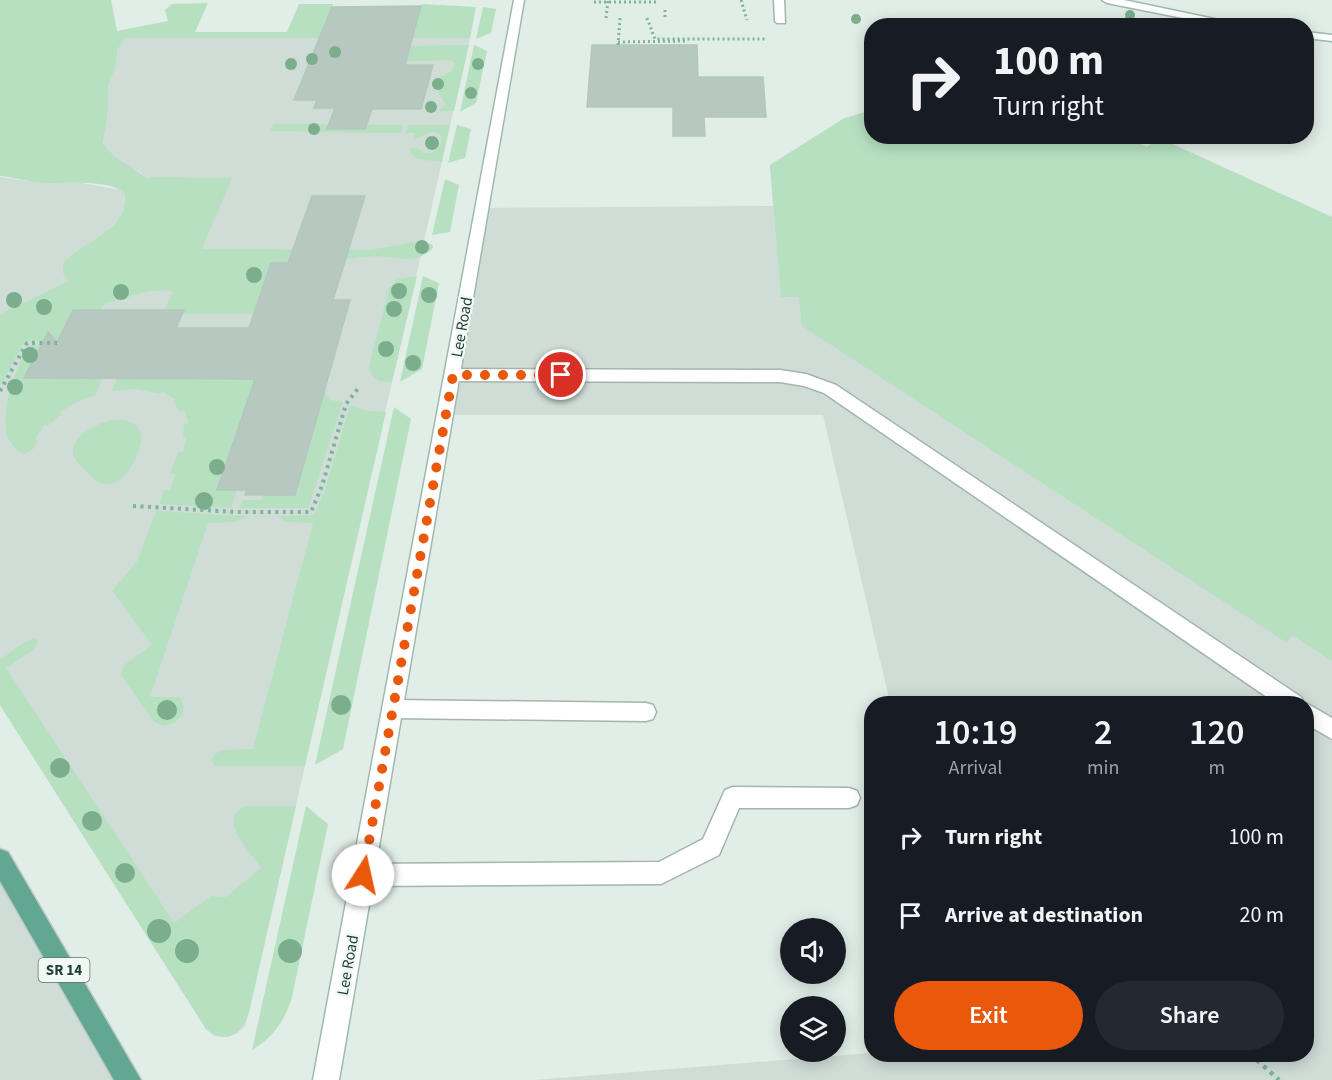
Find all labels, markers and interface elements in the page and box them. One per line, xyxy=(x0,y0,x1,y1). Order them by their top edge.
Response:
text: 100 m xyxy=(993,31,1104,91)
icon: right xyxy=(894,42,972,120)
text: Turn right xyxy=(993,87,1104,126)
street label: Lee Road xyxy=(446,295,478,359)
pin xyxy=(535,349,586,400)
icon: arrive xyxy=(544,358,577,391)
text: 10:19 xyxy=(934,707,1017,758)
text: 2 xyxy=(1094,707,1112,758)
text: 120 xyxy=(1189,707,1244,758)
text: Arrival xyxy=(949,754,1002,782)
text: min xyxy=(1087,754,1119,782)
text: m xyxy=(1208,754,1225,782)
icon: right xyxy=(894,821,927,854)
text: Turn right xyxy=(945,821,1042,853)
text: 100 m xyxy=(1229,821,1284,853)
position arrow xyxy=(331,843,395,907)
icon: arrive xyxy=(894,899,927,932)
text: Arrive at destination xyxy=(945,899,1143,931)
text: 20 m xyxy=(1239,899,1284,931)
map controls xyxy=(780,918,846,1062)
button: sound xyxy=(780,918,846,984)
street label: Lee Road xyxy=(332,933,364,997)
road number: SR 14 xyxy=(38,958,90,982)
button: Exit xyxy=(894,981,1083,1050)
button: Share xyxy=(1095,981,1284,1050)
button: layers xyxy=(780,996,846,1062)

